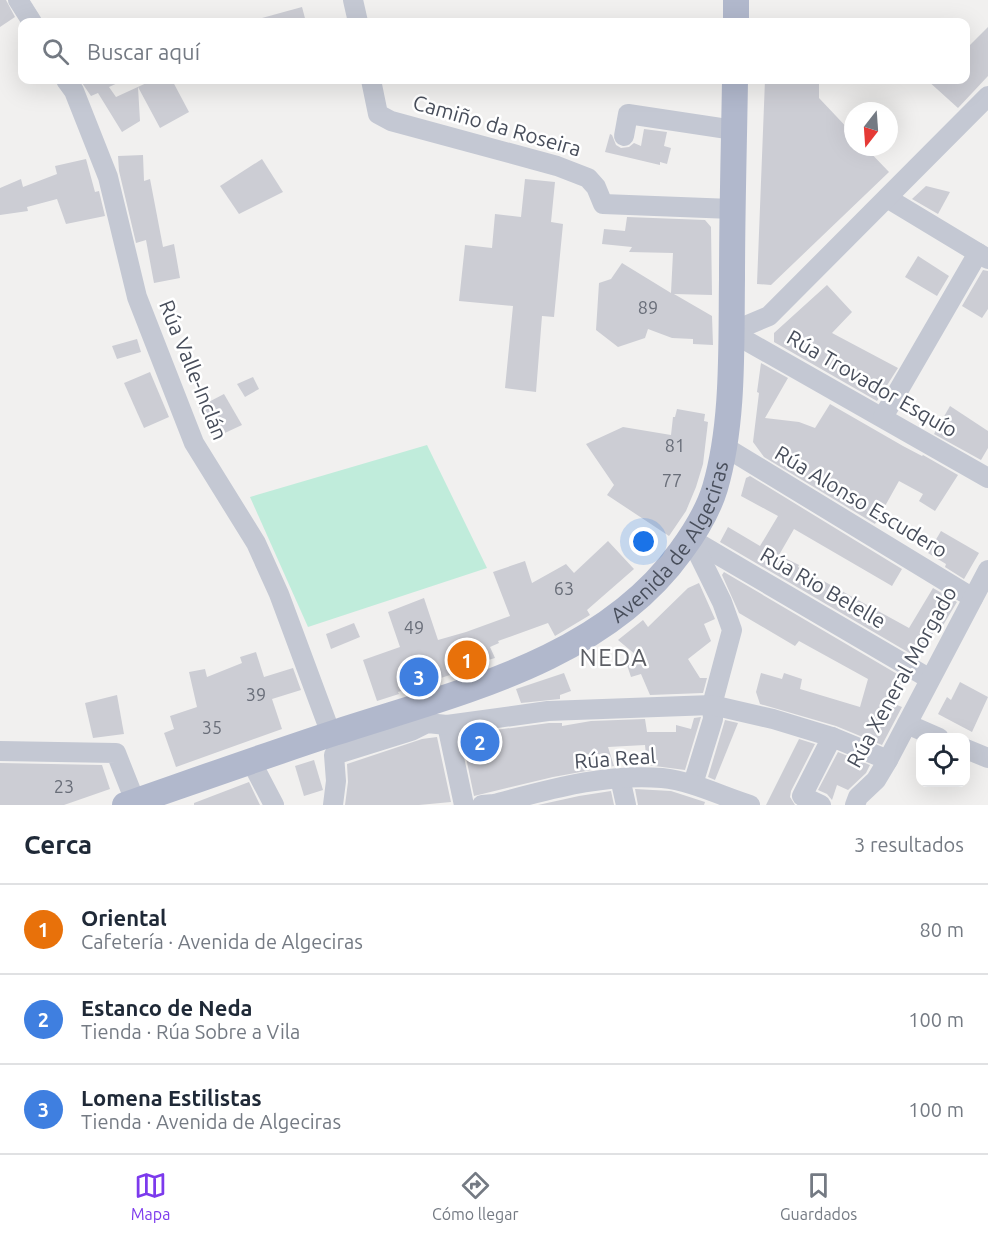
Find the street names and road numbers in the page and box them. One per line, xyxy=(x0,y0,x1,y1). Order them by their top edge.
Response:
street label: Camiño da Roseira xyxy=(410,90,584,161)
street label: Rúa Valle-Inclán xyxy=(155,296,233,443)
street label: Rúa Trovador Esquío xyxy=(783,325,962,442)
street label: Rúa Alonso Escudero xyxy=(771,440,952,562)
street label: Avenida de Algeciras xyxy=(606,459,732,627)
street label: Rúa Rio Belelle xyxy=(757,542,890,633)
street label: Rúa Xeneral Morgado xyxy=(841,582,961,771)
street label: Rúa Real xyxy=(573,743,656,773)

